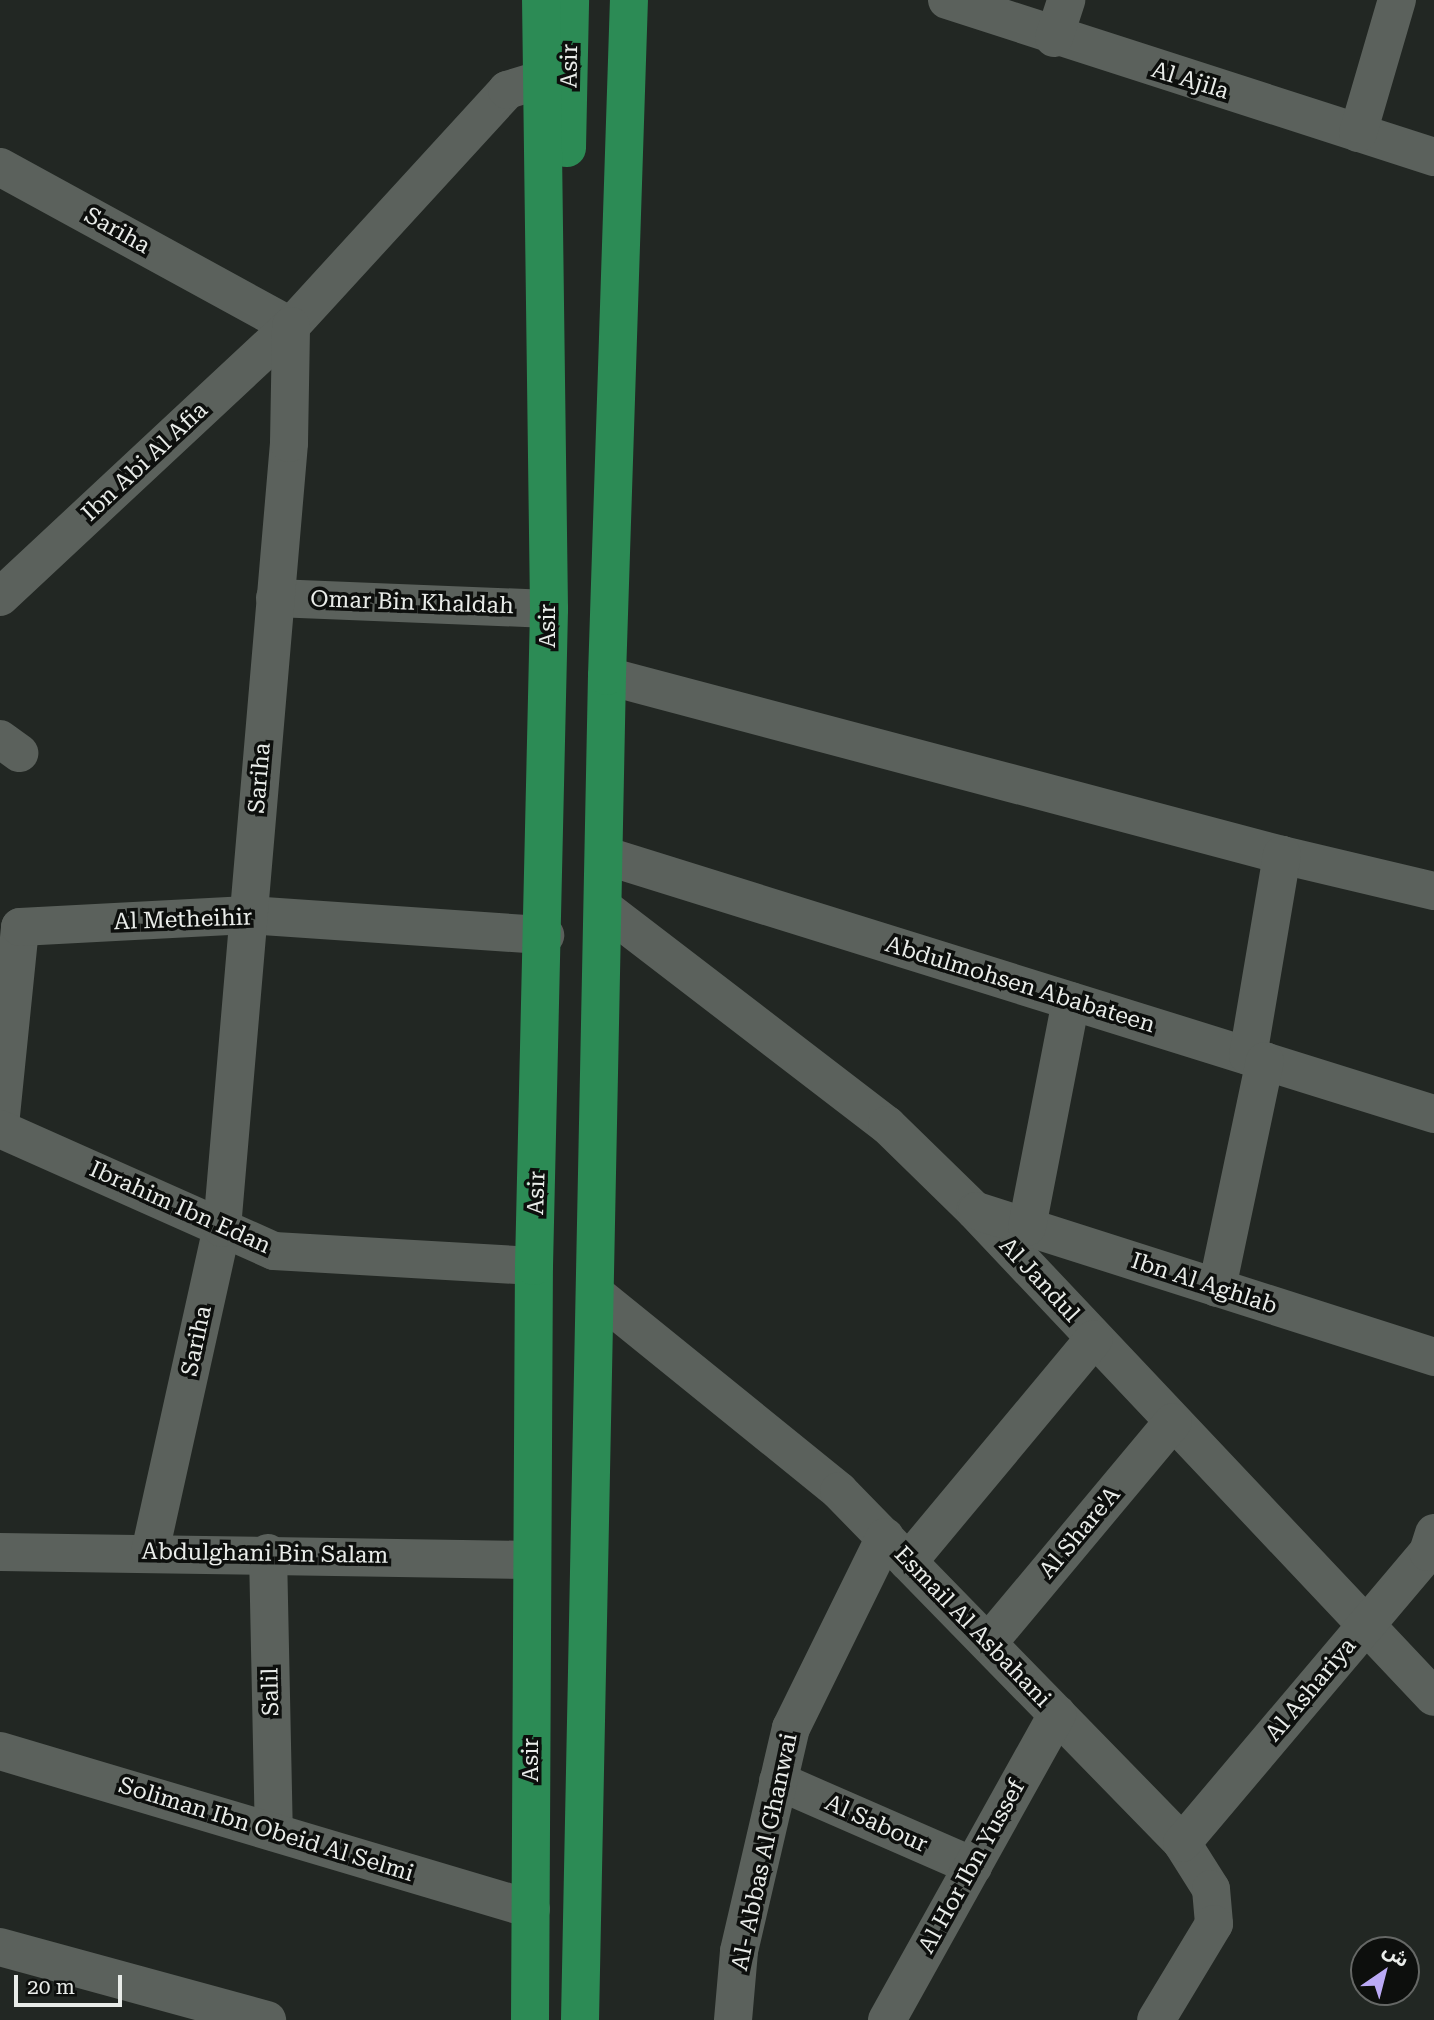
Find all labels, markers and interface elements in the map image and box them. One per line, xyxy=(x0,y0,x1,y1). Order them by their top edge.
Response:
street label: Asir xyxy=(556,44,584,88)
street label: Al Ajila xyxy=(1148,56,1232,106)
street label: Sariha xyxy=(79,202,155,260)
street label: Ibn Abi Al Afia xyxy=(76,397,214,527)
street label: Omar Bin Khaldah xyxy=(310,586,514,620)
street label: Asir xyxy=(534,604,562,648)
street label: Sariha xyxy=(243,741,277,815)
street label: Al Metheihir xyxy=(113,904,253,936)
street label: Abdulmohsen Ababateen xyxy=(882,931,1158,1039)
street label: Ibrahim Ibn Edan xyxy=(85,1156,275,1260)
street label: Asir xyxy=(522,1171,552,1215)
street label: Al Jandul xyxy=(993,1232,1085,1328)
street label: Ibn Al Aghlab xyxy=(1128,1247,1280,1321)
street label: Sariha xyxy=(176,1303,218,1379)
street label: Al Share'A xyxy=(1034,1481,1126,1585)
street label: Abdulghani Bin Salam xyxy=(141,1538,389,1570)
street label: Esmail Al Asbahani xyxy=(888,1541,1056,1713)
street label: Al Ashariya xyxy=(1260,1633,1362,1747)
street label: Salil xyxy=(257,1668,285,1716)
street label: Al- Abbas Al Ghanwai xyxy=(726,1731,804,1973)
street label: Asir xyxy=(517,1738,545,1782)
street label: Soliman Ibn Obeid Al Selmi xyxy=(115,1772,417,1888)
street label: Al Hor Ibn Yussef xyxy=(913,1776,1031,1958)
street label: Al Sabour xyxy=(821,1789,931,1859)
north arrow xyxy=(1350,1936,1420,2006)
text: ش xyxy=(1379,1938,1413,1972)
scale bar xyxy=(18,1960,126,2004)
text: 20 m xyxy=(27,1975,75,1999)

